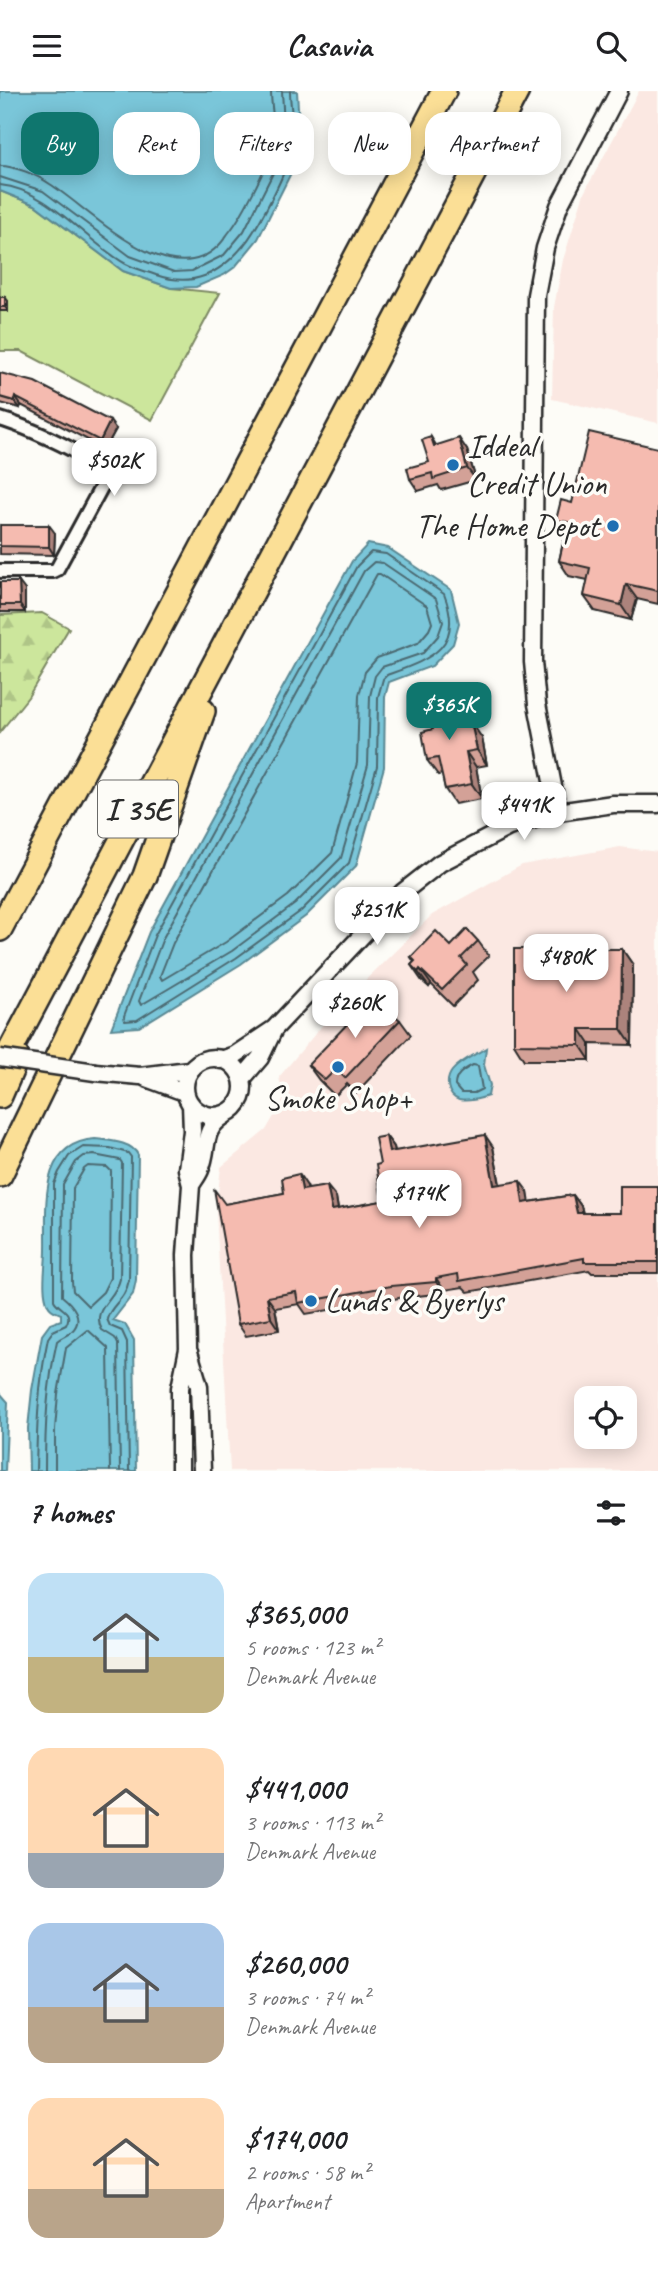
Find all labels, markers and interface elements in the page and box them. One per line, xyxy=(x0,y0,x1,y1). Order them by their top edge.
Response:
text: Casavia xyxy=(287,25,372,66)
icon: menu xyxy=(28,27,66,65)
icon: search xyxy=(592,27,630,65)
chip: Buy xyxy=(21,112,99,175)
chip: Rent xyxy=(113,112,200,175)
chip: Filters xyxy=(214,112,314,175)
chip: New xyxy=(328,112,411,175)
chip: Apartment xyxy=(425,112,561,175)
place label: Iddeal Credit Union xyxy=(467,425,607,505)
pin: $502K xyxy=(65,439,163,498)
text: $502K xyxy=(88,446,140,475)
marker: Iddeal Credit Union xyxy=(445,457,461,473)
place label: The Home Depot xyxy=(415,505,602,547)
marker: The Home Depot xyxy=(605,518,621,534)
pin: $365K xyxy=(400,683,498,742)
text: $365K xyxy=(422,690,476,719)
road number: I 35E xyxy=(98,781,178,837)
pin: $441K xyxy=(475,783,573,842)
text: $441K xyxy=(497,790,551,819)
pin: $251K xyxy=(328,887,426,947)
text: $251K xyxy=(351,895,403,924)
pin: $480K xyxy=(517,935,615,994)
text: $480K xyxy=(539,942,593,971)
pin: $260K xyxy=(306,981,404,1040)
text: $260K xyxy=(328,988,382,1017)
marker: Smoke Shop+ xyxy=(330,1059,346,1075)
place label: Smoke Shop+ xyxy=(264,1077,413,1119)
pin: $174K xyxy=(370,1171,468,1230)
text: $174K xyxy=(393,1178,446,1207)
place label: Lunds & Byerlys xyxy=(325,1280,506,1322)
marker: Lunds & Byerlys xyxy=(303,1293,319,1309)
map controls xyxy=(574,1386,637,1449)
button: locate xyxy=(574,1386,637,1449)
text: 7 homes xyxy=(28,1494,113,1532)
icon: filters xyxy=(592,1494,630,1532)
text: $365,000 xyxy=(245,1595,346,1633)
icon: home xyxy=(84,1601,168,1685)
text: 5 rooms · 123 m² xyxy=(245,1633,380,1662)
text: Denmark Avenue xyxy=(245,1662,375,1691)
text: $441,000 xyxy=(245,1770,345,1808)
icon: home xyxy=(84,1776,168,1860)
text: 3 rooms · 113 m² xyxy=(245,1808,380,1837)
text: Denmark Avenue xyxy=(245,1837,375,1866)
text: $260,000 xyxy=(245,1945,346,1983)
icon: home xyxy=(84,1951,168,2035)
text: 3 rooms · 74 m² xyxy=(245,1983,369,2012)
text: Denmark Avenue xyxy=(245,2012,375,2041)
text: $174,000 xyxy=(245,2120,345,2158)
icon: home xyxy=(84,2126,168,2210)
text: 2 rooms · 58 m² xyxy=(245,2158,369,2187)
text: Apartment xyxy=(245,2187,330,2216)

